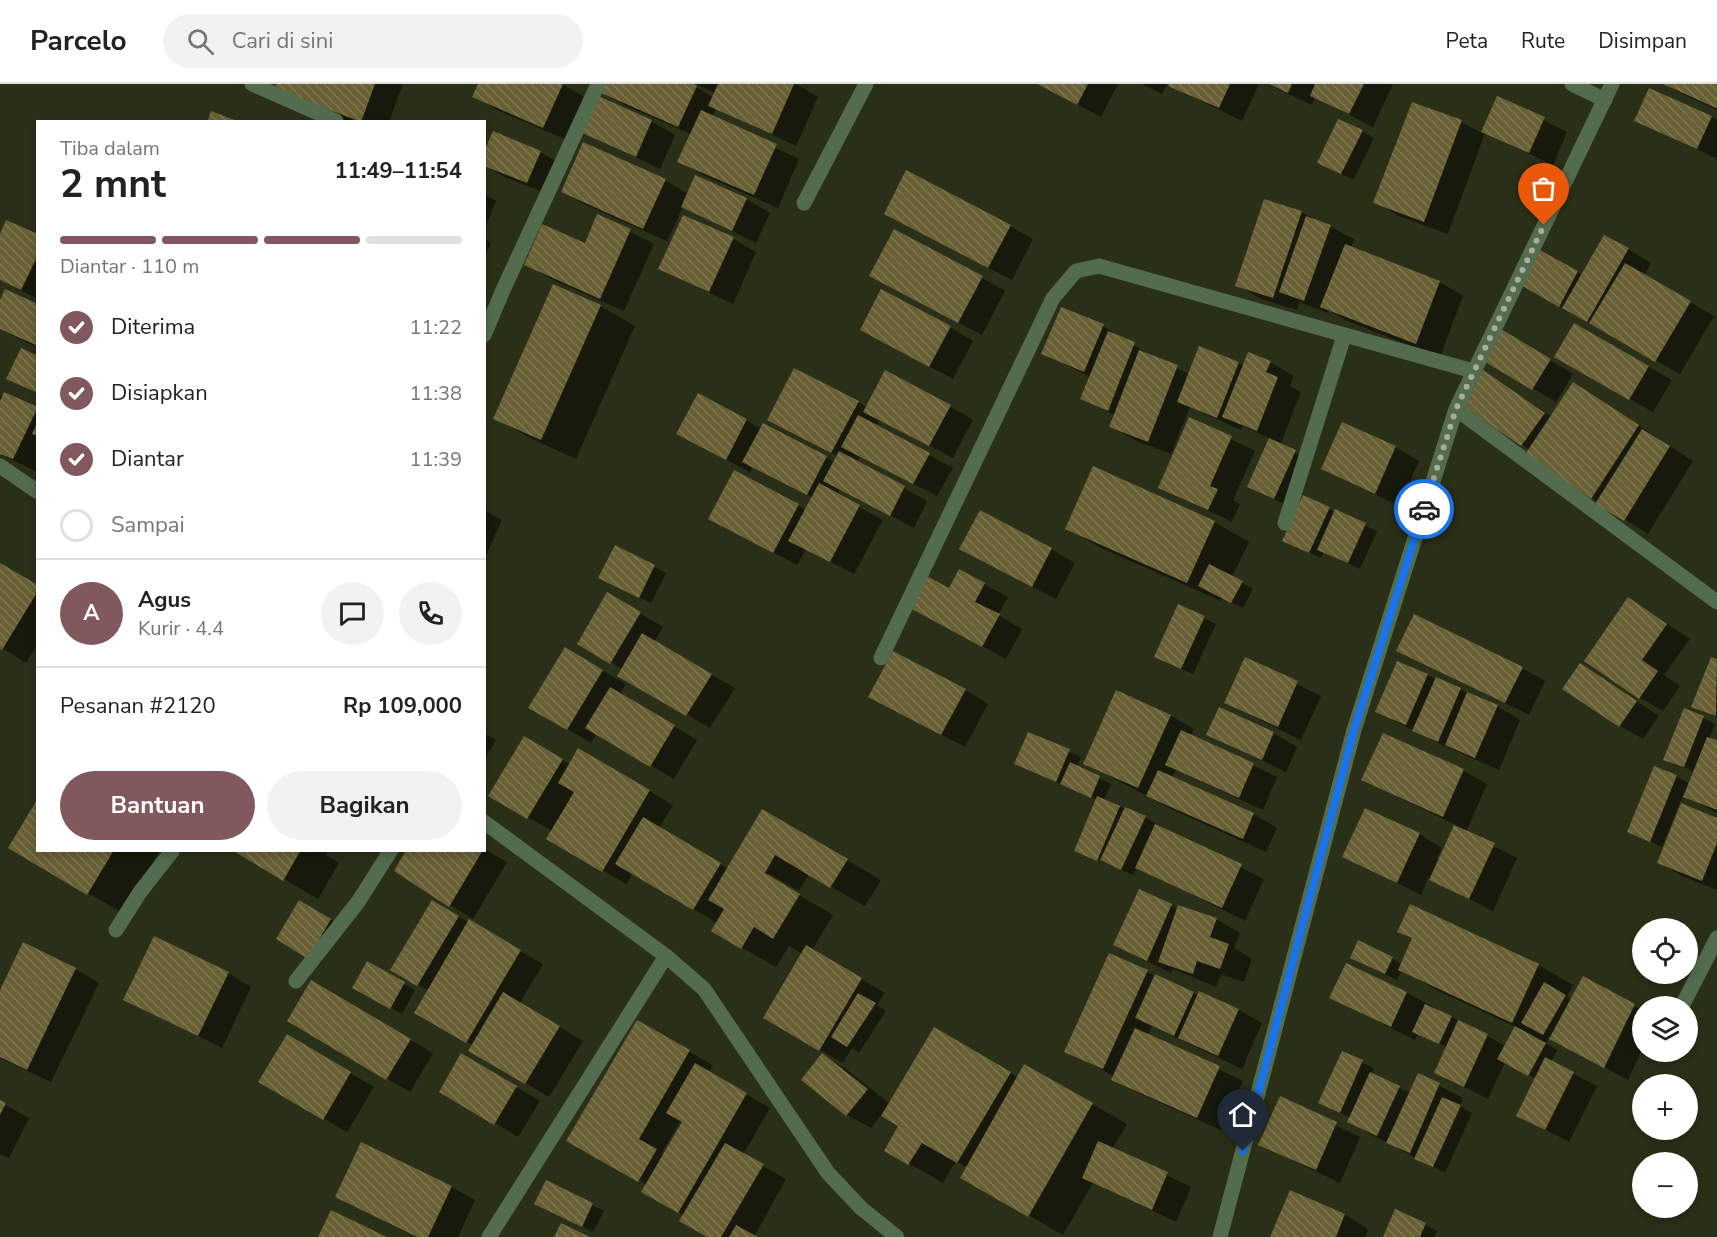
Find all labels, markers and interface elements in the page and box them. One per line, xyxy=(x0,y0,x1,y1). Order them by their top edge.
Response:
search box xyxy=(163,14,583,68)
text: Parcelo xyxy=(30,22,127,60)
icon: search xyxy=(184,25,217,58)
text: Cari di sini xyxy=(232,26,333,56)
text: Peta xyxy=(1446,27,1488,55)
text: Rute xyxy=(1521,27,1565,55)
text: Disimpan xyxy=(1598,27,1687,55)
text: Tiba dalam xyxy=(60,135,160,162)
text: 11:49–11:54 xyxy=(334,156,462,186)
text: 2 mnt xyxy=(60,158,166,211)
pin xyxy=(1518,163,1569,225)
icon: bag xyxy=(1527,172,1560,205)
text: Diantar · 110 m xyxy=(60,253,199,280)
icon: check xyxy=(60,311,93,344)
text: Diterima xyxy=(111,312,195,342)
text: 11:22 xyxy=(409,314,462,341)
icon: check xyxy=(60,377,93,410)
text: Disiapkan xyxy=(111,378,208,408)
text: 11:38 xyxy=(409,380,462,407)
icon: check xyxy=(60,443,93,476)
text: Diantar xyxy=(111,444,184,474)
text: 11:39 xyxy=(409,446,462,473)
courier xyxy=(1394,479,1454,539)
icon: car xyxy=(1408,493,1441,526)
text: Sampai xyxy=(111,510,185,540)
button: chat xyxy=(321,582,384,645)
button: phone xyxy=(399,582,462,645)
text: Agus xyxy=(138,585,191,615)
text: A xyxy=(83,598,100,628)
text: Kurir · 4.4 xyxy=(138,615,224,642)
text: Pesanan #2120 xyxy=(60,691,216,721)
text: Rp 109,000 xyxy=(343,691,462,721)
button: Bantuan xyxy=(60,771,255,840)
button: Bagikan xyxy=(267,771,462,840)
map controls xyxy=(1632,918,1698,1218)
button: locate xyxy=(1632,918,1698,984)
button: layers xyxy=(1632,996,1698,1062)
button: + xyxy=(1632,1074,1698,1140)
pin xyxy=(1217,1089,1268,1151)
icon: home xyxy=(1226,1098,1259,1131)
button: − xyxy=(1632,1152,1698,1218)

